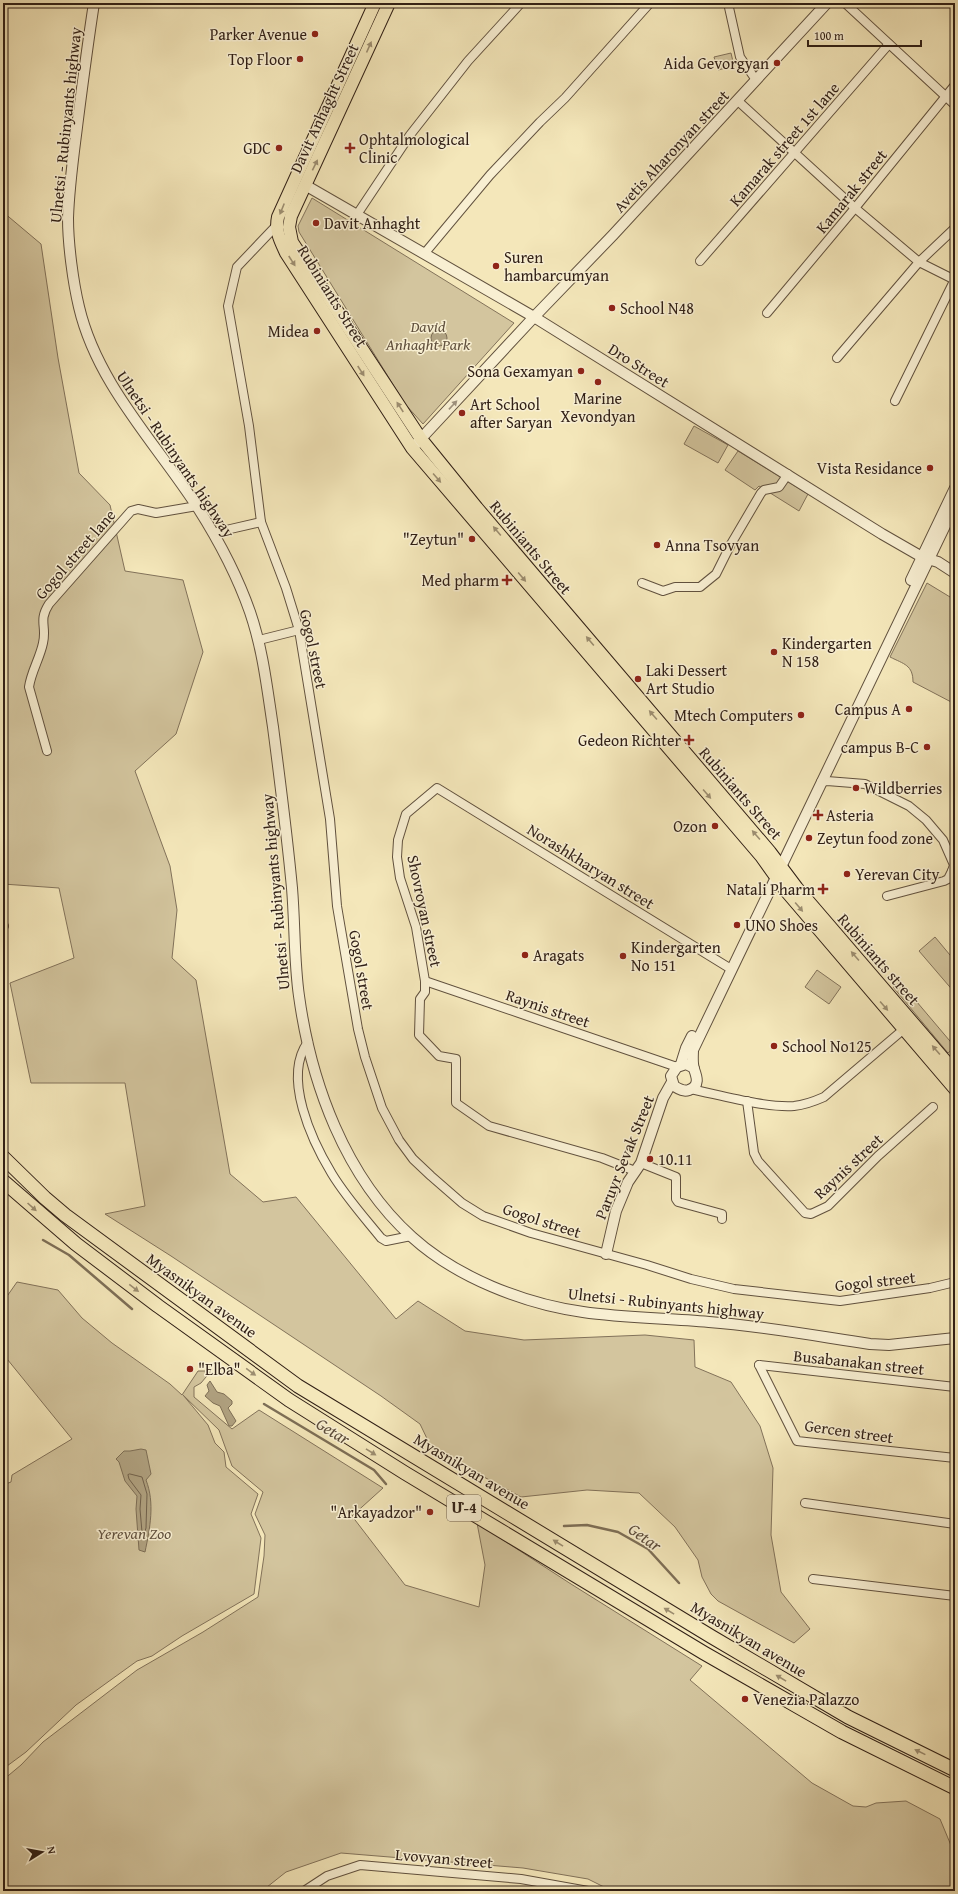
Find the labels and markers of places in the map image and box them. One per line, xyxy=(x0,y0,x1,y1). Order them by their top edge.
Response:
place label: Parker Avenue xyxy=(210,22,307,46)
marker: Parker Avenue xyxy=(310,29,320,39)
place label: Top Floor xyxy=(228,47,292,71)
place label: Aida Gevorgyan xyxy=(664,51,769,75)
marker: Top Floor xyxy=(295,54,305,64)
marker: Aida Gevorgyan xyxy=(772,58,782,68)
place label: Ophtalmological Clinic xyxy=(359,127,470,169)
place label: GDC xyxy=(243,136,271,160)
marker: Ophtalmological Clinic xyxy=(344,142,356,154)
marker: GDC xyxy=(274,143,284,153)
place label: Davit Anhaght xyxy=(324,211,421,235)
marker: Davit Anhaght xyxy=(311,218,321,228)
place label: Suren hambarcumyan xyxy=(504,245,609,287)
marker: Suren hambarcumyan xyxy=(491,261,501,271)
place label: School N48 xyxy=(620,296,694,320)
marker: School N48 xyxy=(607,303,617,313)
place label: Midea xyxy=(268,319,309,343)
marker: Midea xyxy=(312,326,322,336)
place label: Sona Gexamyan xyxy=(467,359,573,383)
marker: Sona Gexamyan xyxy=(576,366,586,376)
marker: Marine Xevondyan xyxy=(593,377,603,387)
place label: Marine Xevondyan xyxy=(560,386,636,428)
place label: Art School after Saryan xyxy=(470,392,552,434)
marker: Art School after Saryan xyxy=(457,408,467,418)
place label: Vista Residance xyxy=(817,456,922,480)
marker: Vista Residance xyxy=(925,463,935,473)
place label: "Zeytun" xyxy=(403,527,464,551)
place label: Anna Tsovyan xyxy=(665,533,759,557)
marker: "Zeytun" xyxy=(467,534,477,544)
marker: Anna Tsovyan xyxy=(652,540,662,550)
place label: Med pharm xyxy=(421,568,499,592)
marker: Med pharm xyxy=(502,575,512,585)
place label: Kindergarten N 158 xyxy=(782,631,872,673)
marker: Kindergarten N 158 xyxy=(769,647,779,657)
place label: Laki Dessert Art Studio xyxy=(646,658,728,700)
marker: Laki Dessert Art Studio xyxy=(633,674,643,684)
place label: Campus A xyxy=(835,697,901,721)
place label: Mtech Computers xyxy=(674,703,793,727)
marker: Campus A xyxy=(904,704,914,714)
marker: Mtech Computers xyxy=(796,710,806,720)
place label: Gedeon Richter xyxy=(578,728,681,752)
marker: Gedeon Richter xyxy=(684,735,694,745)
place label: campus B-C xyxy=(841,735,919,759)
marker: campus B-C xyxy=(922,742,932,752)
place label: Wildberries xyxy=(864,776,942,800)
marker: Wildberries xyxy=(851,783,861,793)
place label: Asteria xyxy=(826,803,874,827)
marker: Asteria xyxy=(813,810,823,820)
place label: Ozon xyxy=(673,814,707,838)
marker: Ozon xyxy=(710,821,720,831)
place label: Zeytun food zone xyxy=(817,826,933,850)
marker: Zeytun food zone xyxy=(804,833,814,843)
place label: Yerevan City xyxy=(855,862,940,886)
marker: Yerevan City xyxy=(842,869,852,879)
place label: Natali Pharm xyxy=(726,877,815,901)
marker: Natali Pharm xyxy=(818,884,828,894)
place label: UNO Shoes xyxy=(745,913,818,937)
marker: UNO Shoes xyxy=(732,920,742,930)
place label: Kindergarten No 151 xyxy=(631,935,721,977)
place label: Aragats xyxy=(533,943,584,967)
marker: Aragats xyxy=(520,950,530,960)
marker: Kindergarten No 151 xyxy=(618,951,628,961)
place label: School No125 xyxy=(782,1034,872,1058)
marker: School No125 xyxy=(769,1041,779,1051)
place label: 10.11 xyxy=(658,1147,693,1171)
marker: 10.11 xyxy=(645,1154,655,1164)
place label: "Elba" xyxy=(198,1357,241,1381)
marker: "Elba" xyxy=(185,1364,195,1374)
place label: "Arkayadzor" xyxy=(330,1500,422,1524)
marker: "Arkayadzor" xyxy=(425,1507,435,1517)
place label: Venezia Palazzo xyxy=(753,1687,860,1711)
marker: Venezia Palazzo xyxy=(740,1694,750,1704)

